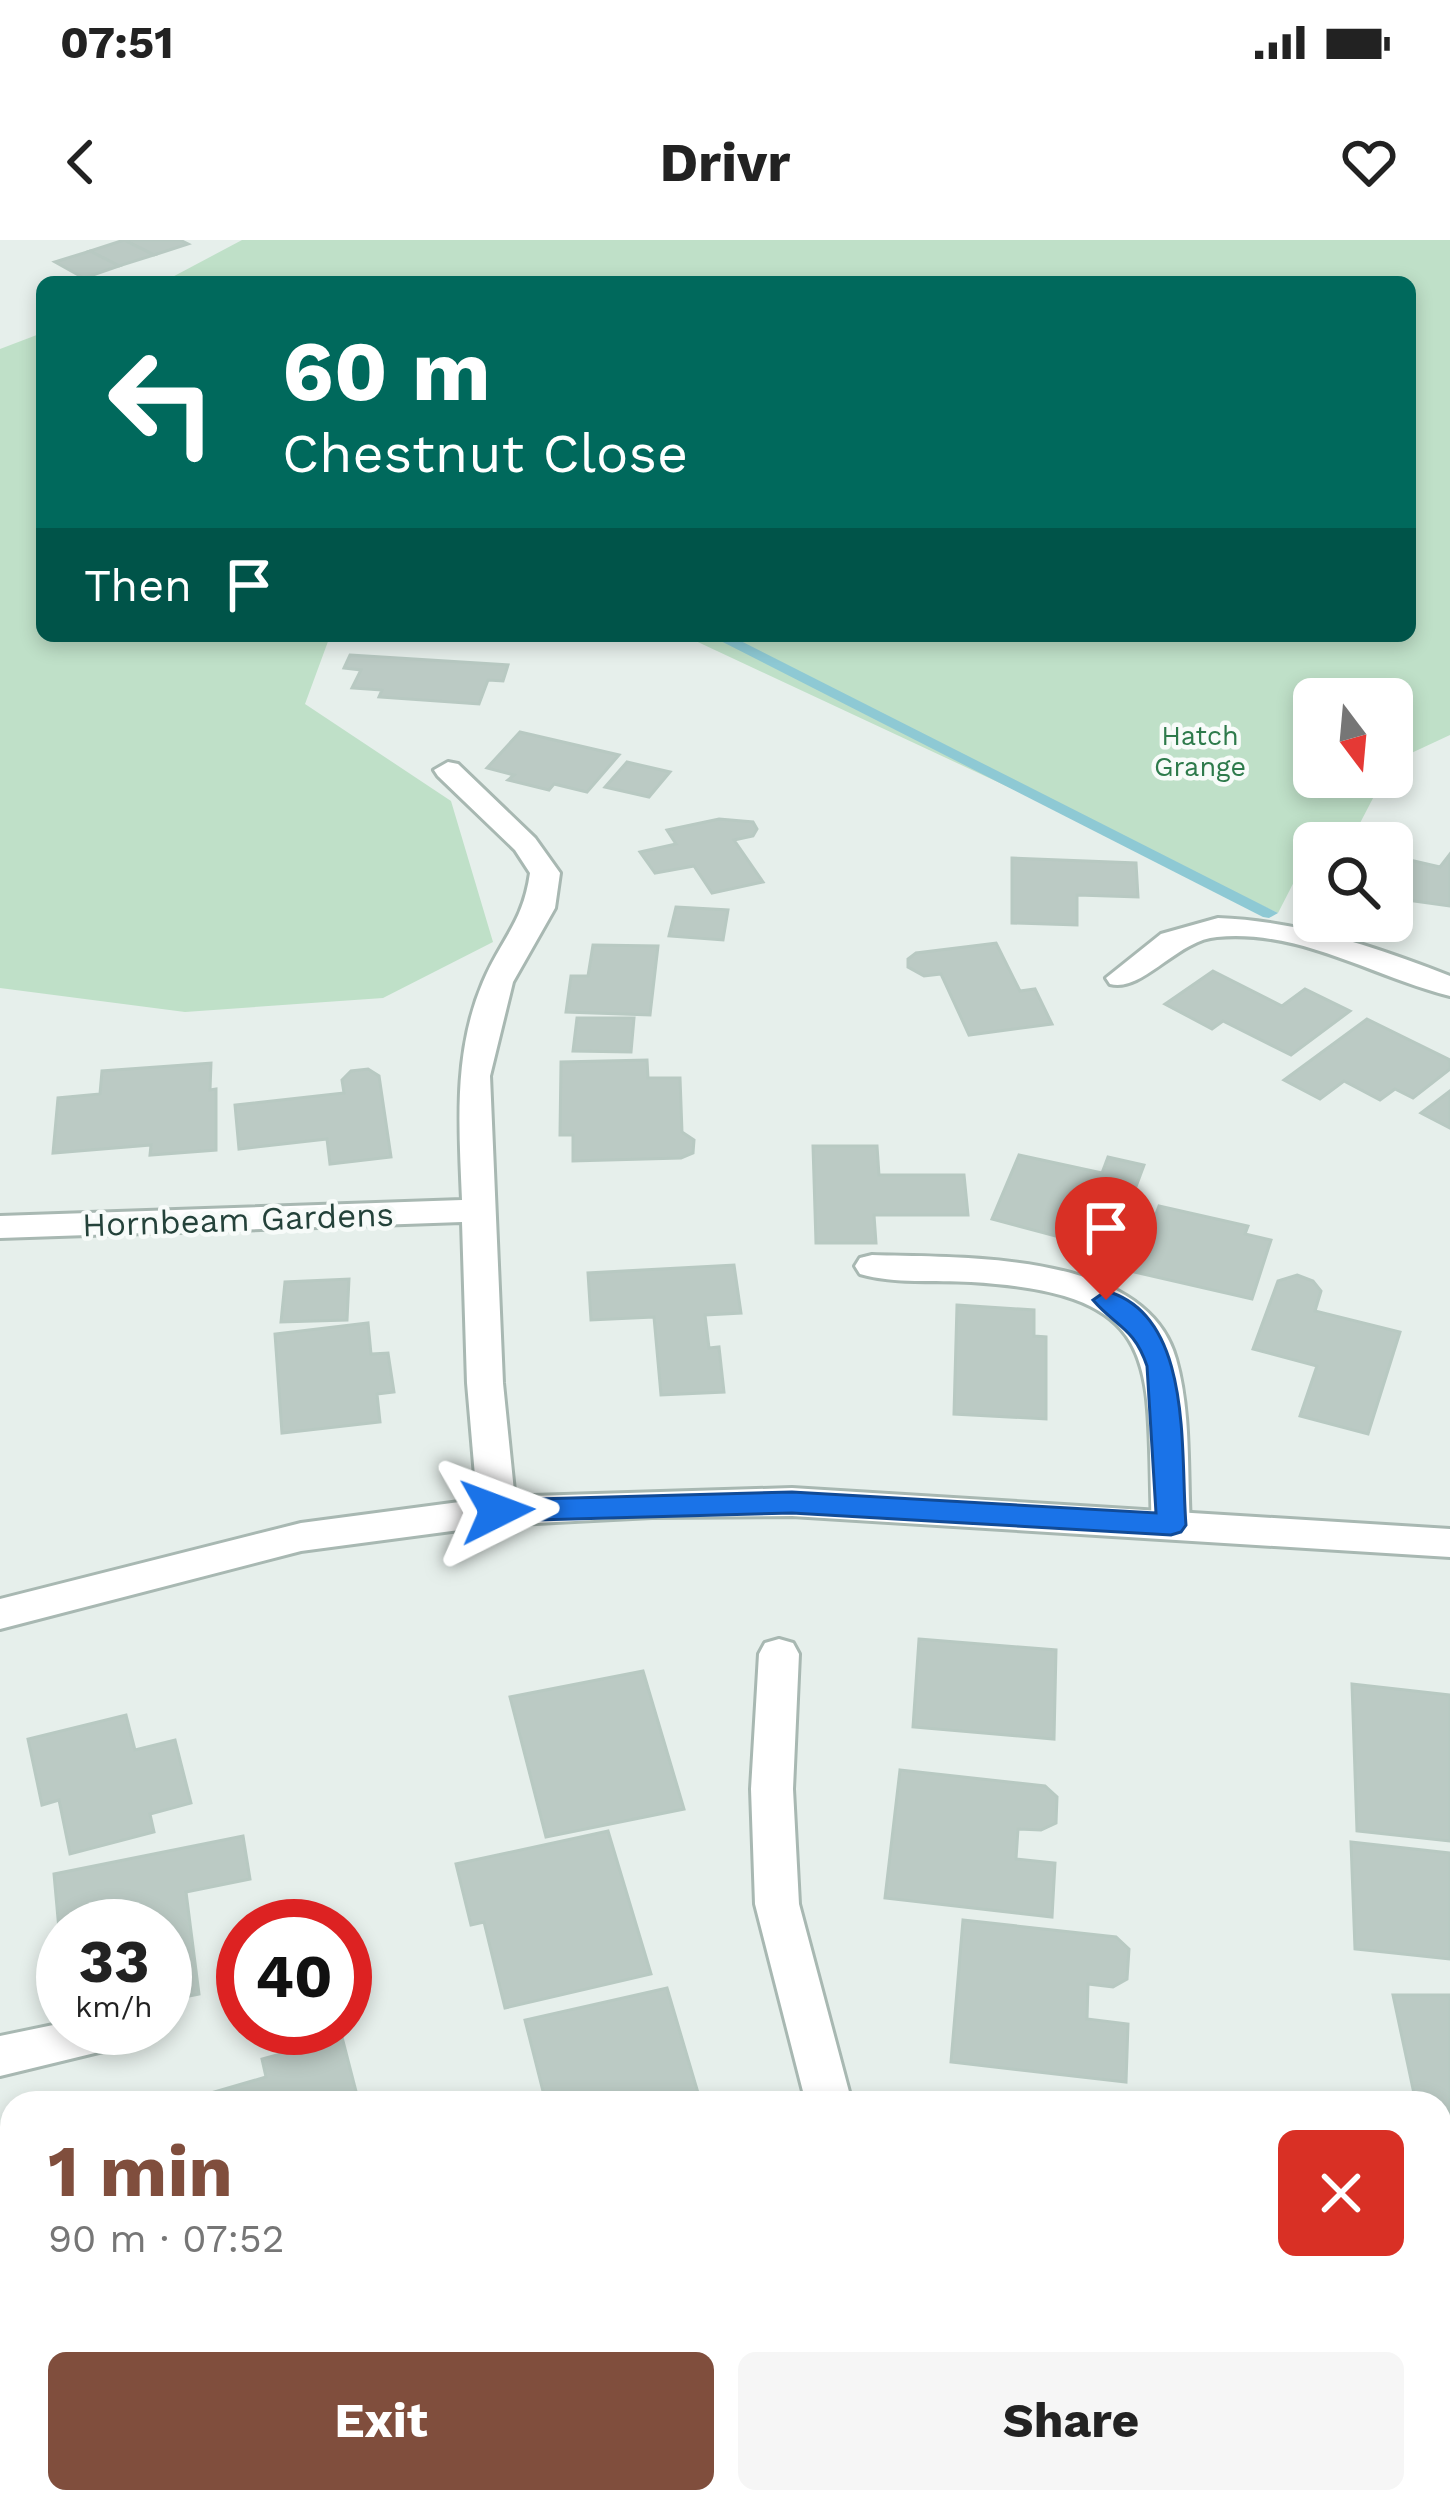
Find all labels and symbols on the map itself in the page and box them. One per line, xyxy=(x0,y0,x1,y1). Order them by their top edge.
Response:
north arrow xyxy=(1293,678,1413,798)
park label: Hatch Grange xyxy=(1154,720,1246,783)
pin xyxy=(1055,1177,1157,1300)
street label: Hornbeam Gardens xyxy=(82,1195,395,1244)
position arrow xyxy=(434,1448,560,1574)
speed limit sign: 40 xyxy=(216,1899,372,2055)

